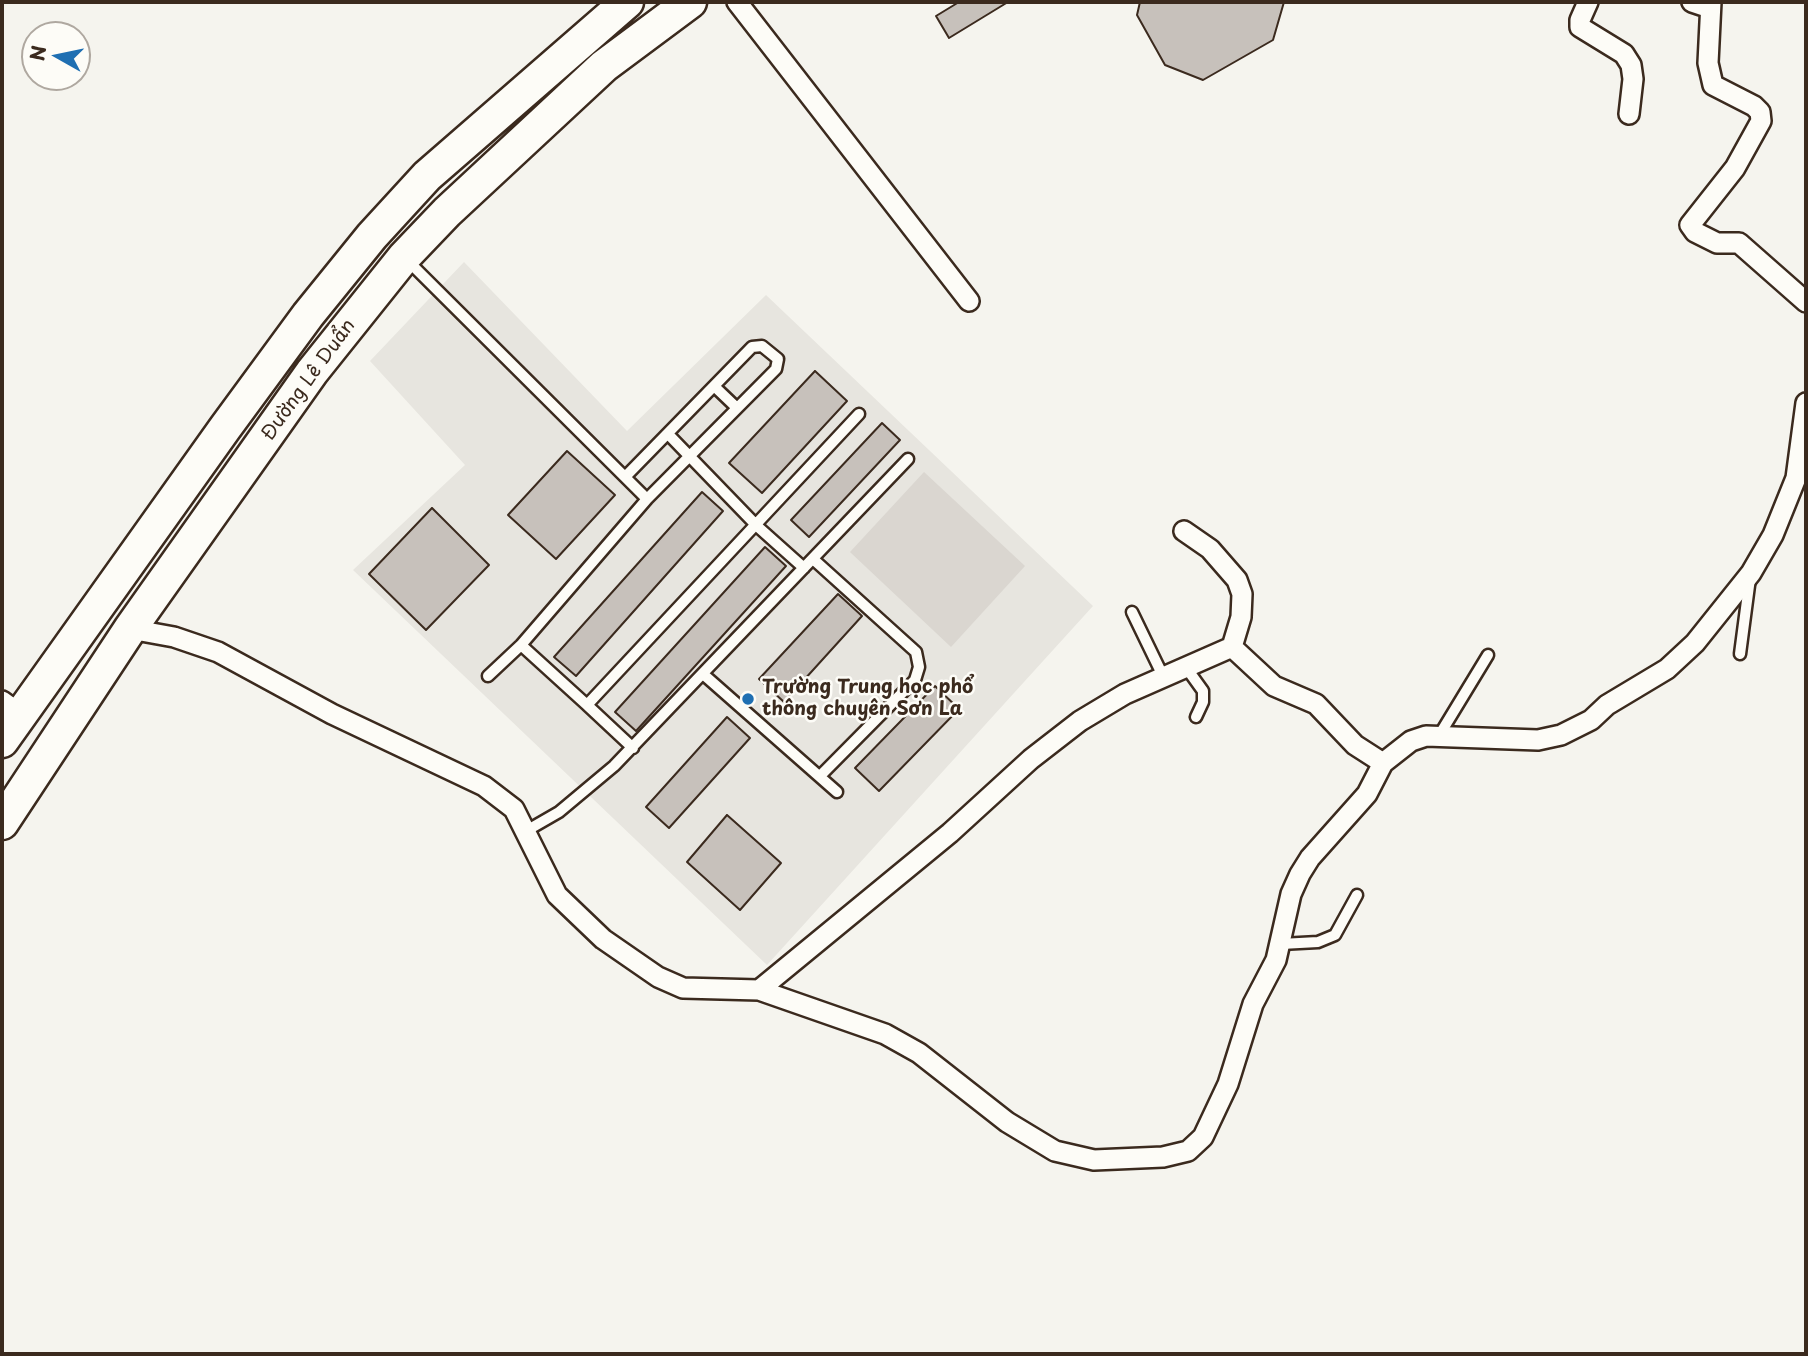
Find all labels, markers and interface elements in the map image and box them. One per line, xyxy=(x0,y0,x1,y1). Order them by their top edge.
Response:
north arrow xyxy=(21,21,91,91)
text: N xyxy=(22,43,52,63)
street label: Đường Lê Duẩn xyxy=(257,315,361,445)
place label: Trường Trung học phổ thông chuyên Sơn La xyxy=(762,677,973,721)
marker: Trường Trung học phổ thông chuyên Sơn La xyxy=(740,691,756,707)

